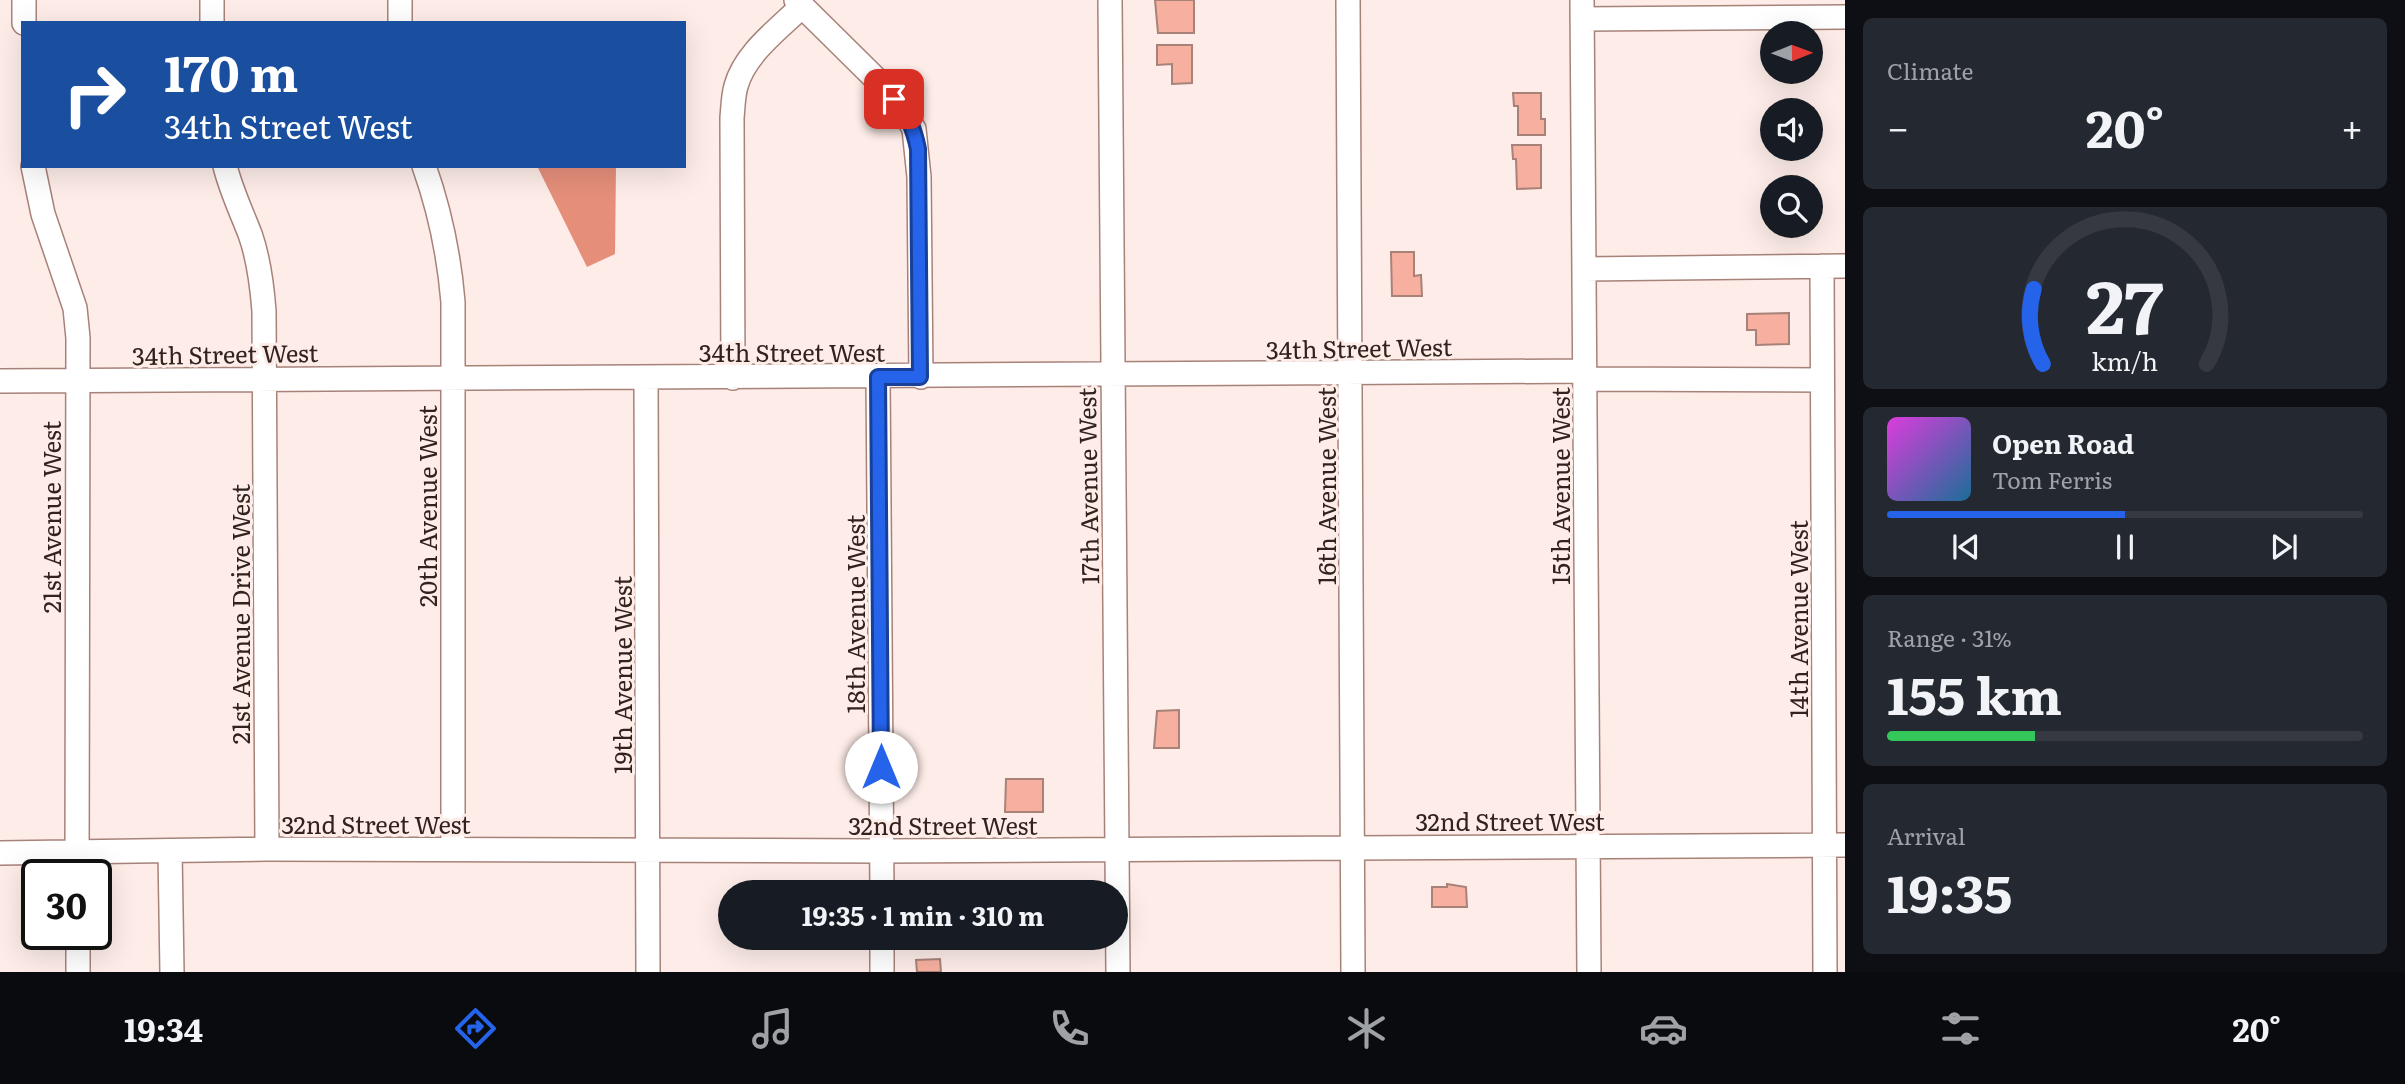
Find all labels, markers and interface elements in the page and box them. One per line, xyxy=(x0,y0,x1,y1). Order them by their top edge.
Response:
north arrow xyxy=(1760,21,1824,84)
map controls xyxy=(1760,21,1823,238)
text: 170 m xyxy=(164,34,298,107)
icon: right xyxy=(49,49,140,140)
text: Climate xyxy=(1887,53,1973,87)
pin xyxy=(864,69,924,129)
icon: arrive xyxy=(875,80,913,118)
text: 20° xyxy=(2086,87,2164,164)
text: − xyxy=(1887,97,1909,154)
text: + xyxy=(2341,97,2363,154)
button: sound xyxy=(1760,98,1823,161)
text: 34th Street West xyxy=(164,101,413,149)
button: search xyxy=(1760,175,1823,238)
text: 27 xyxy=(2086,248,2164,356)
street label: 34th Street West xyxy=(1265,328,1453,366)
street label: 34th Street West xyxy=(131,334,319,372)
street label: 34th Street West xyxy=(699,334,886,369)
text: km/h xyxy=(2092,341,2158,378)
street label: 16th Avenue West xyxy=(1308,386,1343,585)
street label: 17th Avenue West xyxy=(1068,387,1106,585)
street label: 15th Avenue West xyxy=(1542,387,1577,585)
street label: 20th Avenue West xyxy=(409,405,444,607)
street label: 21st Avenue West xyxy=(33,420,68,613)
text: Open Road xyxy=(1992,423,2134,462)
text: Tom Ferris xyxy=(1992,462,2112,496)
street label: 21st Avenue Drive West xyxy=(222,483,257,744)
street label: 18th Avenue West xyxy=(837,514,872,713)
street label: 14th Avenue West xyxy=(1780,520,1815,718)
icon: previous xyxy=(1947,528,1985,566)
icon: pause xyxy=(2106,528,2144,566)
icon: next xyxy=(2265,528,2303,566)
street label: 19th Avenue West xyxy=(604,576,639,774)
text: Range · 31% xyxy=(1887,620,2012,654)
text: 155 km xyxy=(1887,654,2062,731)
position arrow xyxy=(844,730,918,804)
street label: 32nd Street West xyxy=(1415,803,1605,838)
street label: 32nd Street West xyxy=(281,806,471,841)
street label: 32nd Street West xyxy=(848,807,1038,842)
text: Arrival xyxy=(1887,818,1966,852)
text: 19:35 xyxy=(1887,852,2012,929)
speed limit sign: 30 xyxy=(21,859,112,950)
text: 19:35 · 1 min · 310 m xyxy=(802,895,1044,934)
text: 19:34 xyxy=(124,1004,203,1052)
icon: directions xyxy=(451,1004,500,1053)
icon: music xyxy=(748,1004,797,1053)
icon: phone xyxy=(1045,1004,1094,1053)
icon: climate xyxy=(1342,1004,1391,1053)
icon: car xyxy=(1639,1004,1688,1053)
icon: filters xyxy=(1936,1004,1985,1053)
text: 20° xyxy=(2233,1004,2281,1052)

